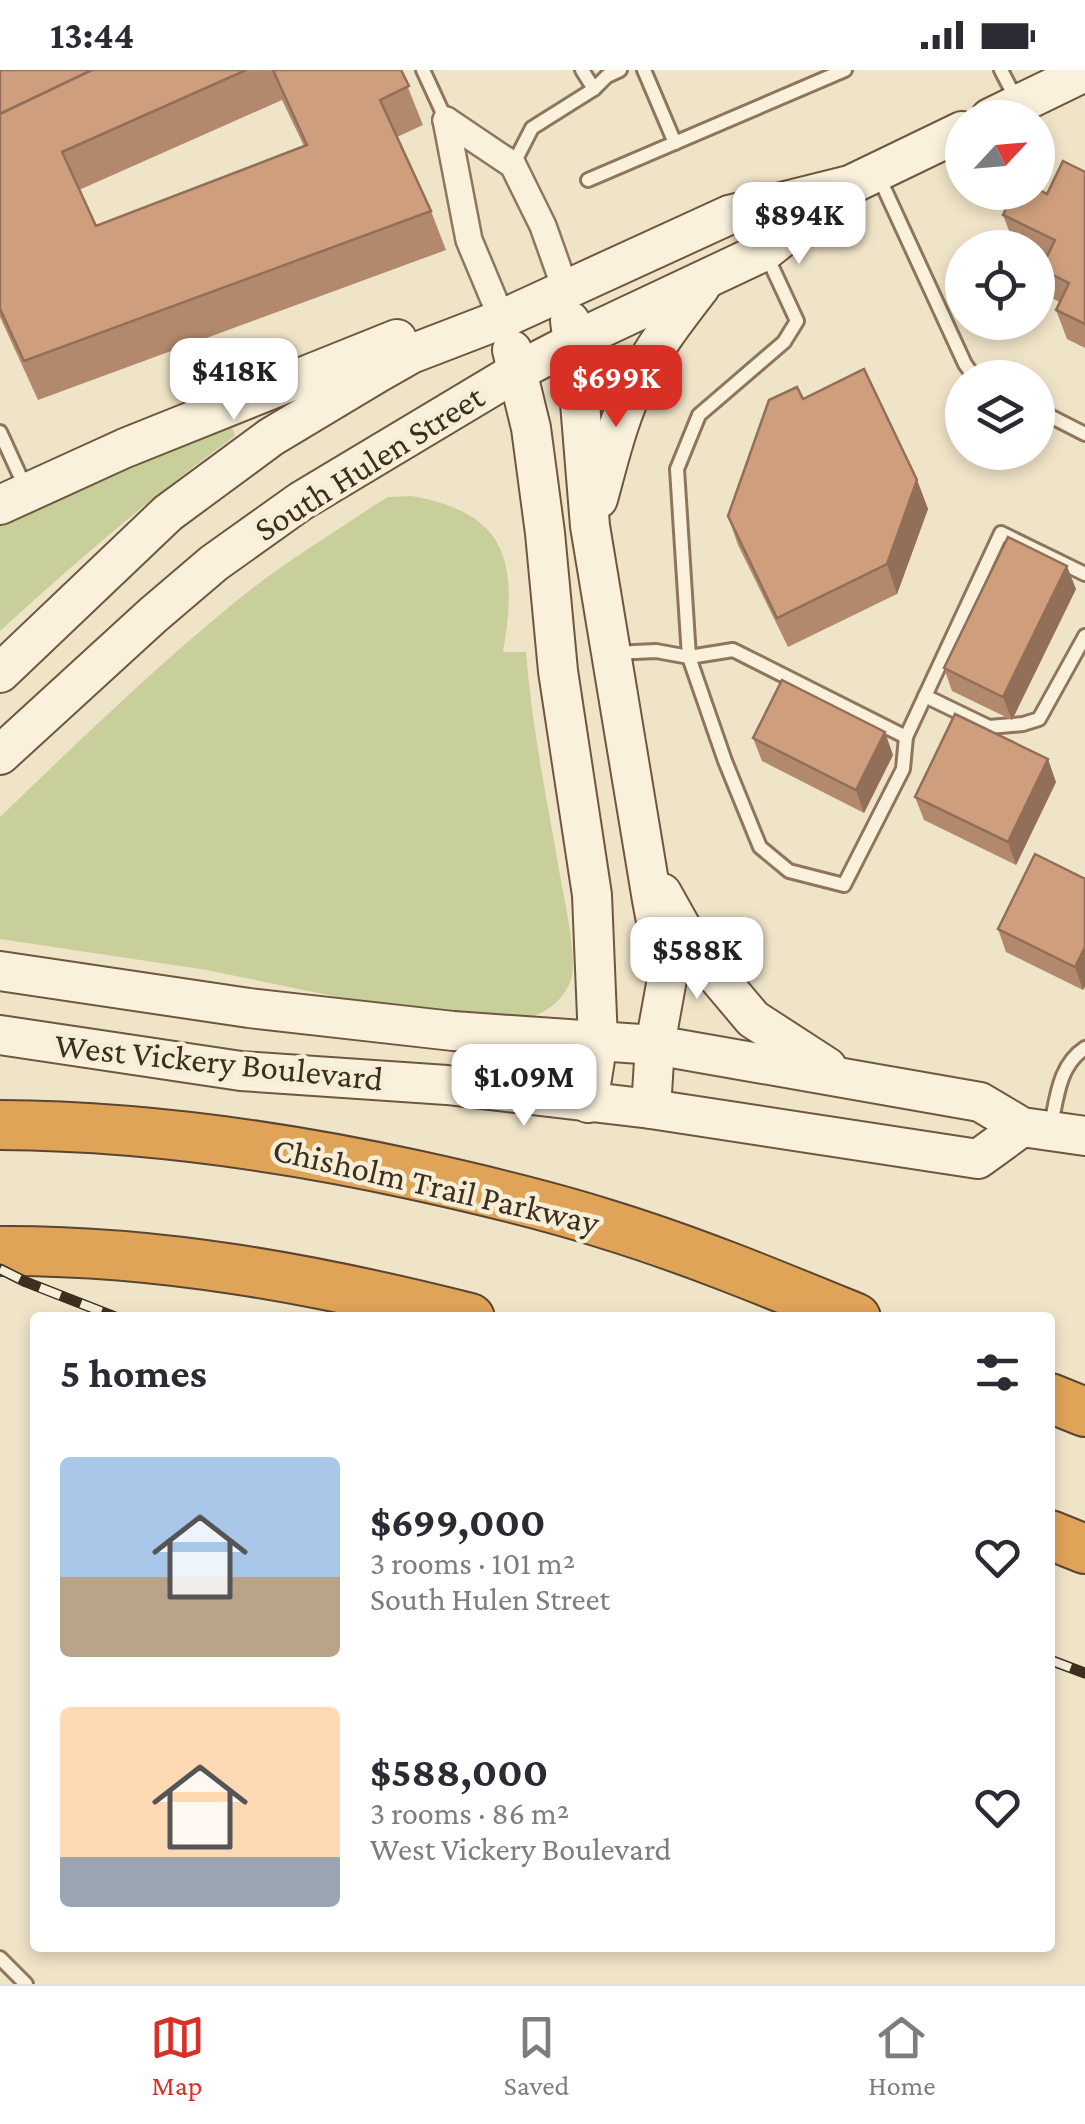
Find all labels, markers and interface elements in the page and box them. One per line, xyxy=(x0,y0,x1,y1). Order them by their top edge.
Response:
text: 13:44 xyxy=(50,14,134,56)
north arrow xyxy=(945,100,1055,210)
map controls xyxy=(945,100,1055,470)
pin: $894K xyxy=(729,182,869,267)
text: $894K xyxy=(755,196,843,232)
button: locate xyxy=(945,230,1055,340)
pin: $418K xyxy=(164,338,304,423)
pin: $699K xyxy=(546,345,686,430)
text: $418K xyxy=(192,352,276,388)
text: $699K xyxy=(572,359,660,395)
button: layers xyxy=(945,360,1055,470)
street label: South Hulen Street xyxy=(247,377,491,549)
pin: $588K xyxy=(627,917,767,1002)
text: $588K xyxy=(652,931,742,967)
street label: West Vickery Boulevard xyxy=(53,1025,385,1099)
pin: $1.09M xyxy=(443,1044,605,1129)
text: $1.09M xyxy=(474,1058,574,1094)
street label: Chisholm Trail Parkway xyxy=(269,1129,604,1243)
icon: filters xyxy=(970,1345,1025,1400)
text: 5 homes xyxy=(60,1349,207,1396)
icon: home xyxy=(140,1497,260,1617)
text: $699,000 xyxy=(370,1498,546,1545)
icon: heart xyxy=(970,1530,1025,1585)
text: 3 rooms · 101 m² xyxy=(370,1545,575,1581)
text: South Hulen Street xyxy=(370,1581,610,1617)
icon: home xyxy=(140,1747,260,1867)
text: $588,000 xyxy=(370,1748,548,1795)
icon: heart xyxy=(970,1780,1025,1835)
text: 3 rooms · 86 m² xyxy=(370,1795,569,1831)
text: West Vickery Boulevard xyxy=(370,1831,671,1867)
tab: Map xyxy=(150,2010,205,2101)
tab: Saved xyxy=(504,2010,569,2101)
tab: Home xyxy=(868,2010,935,2101)

